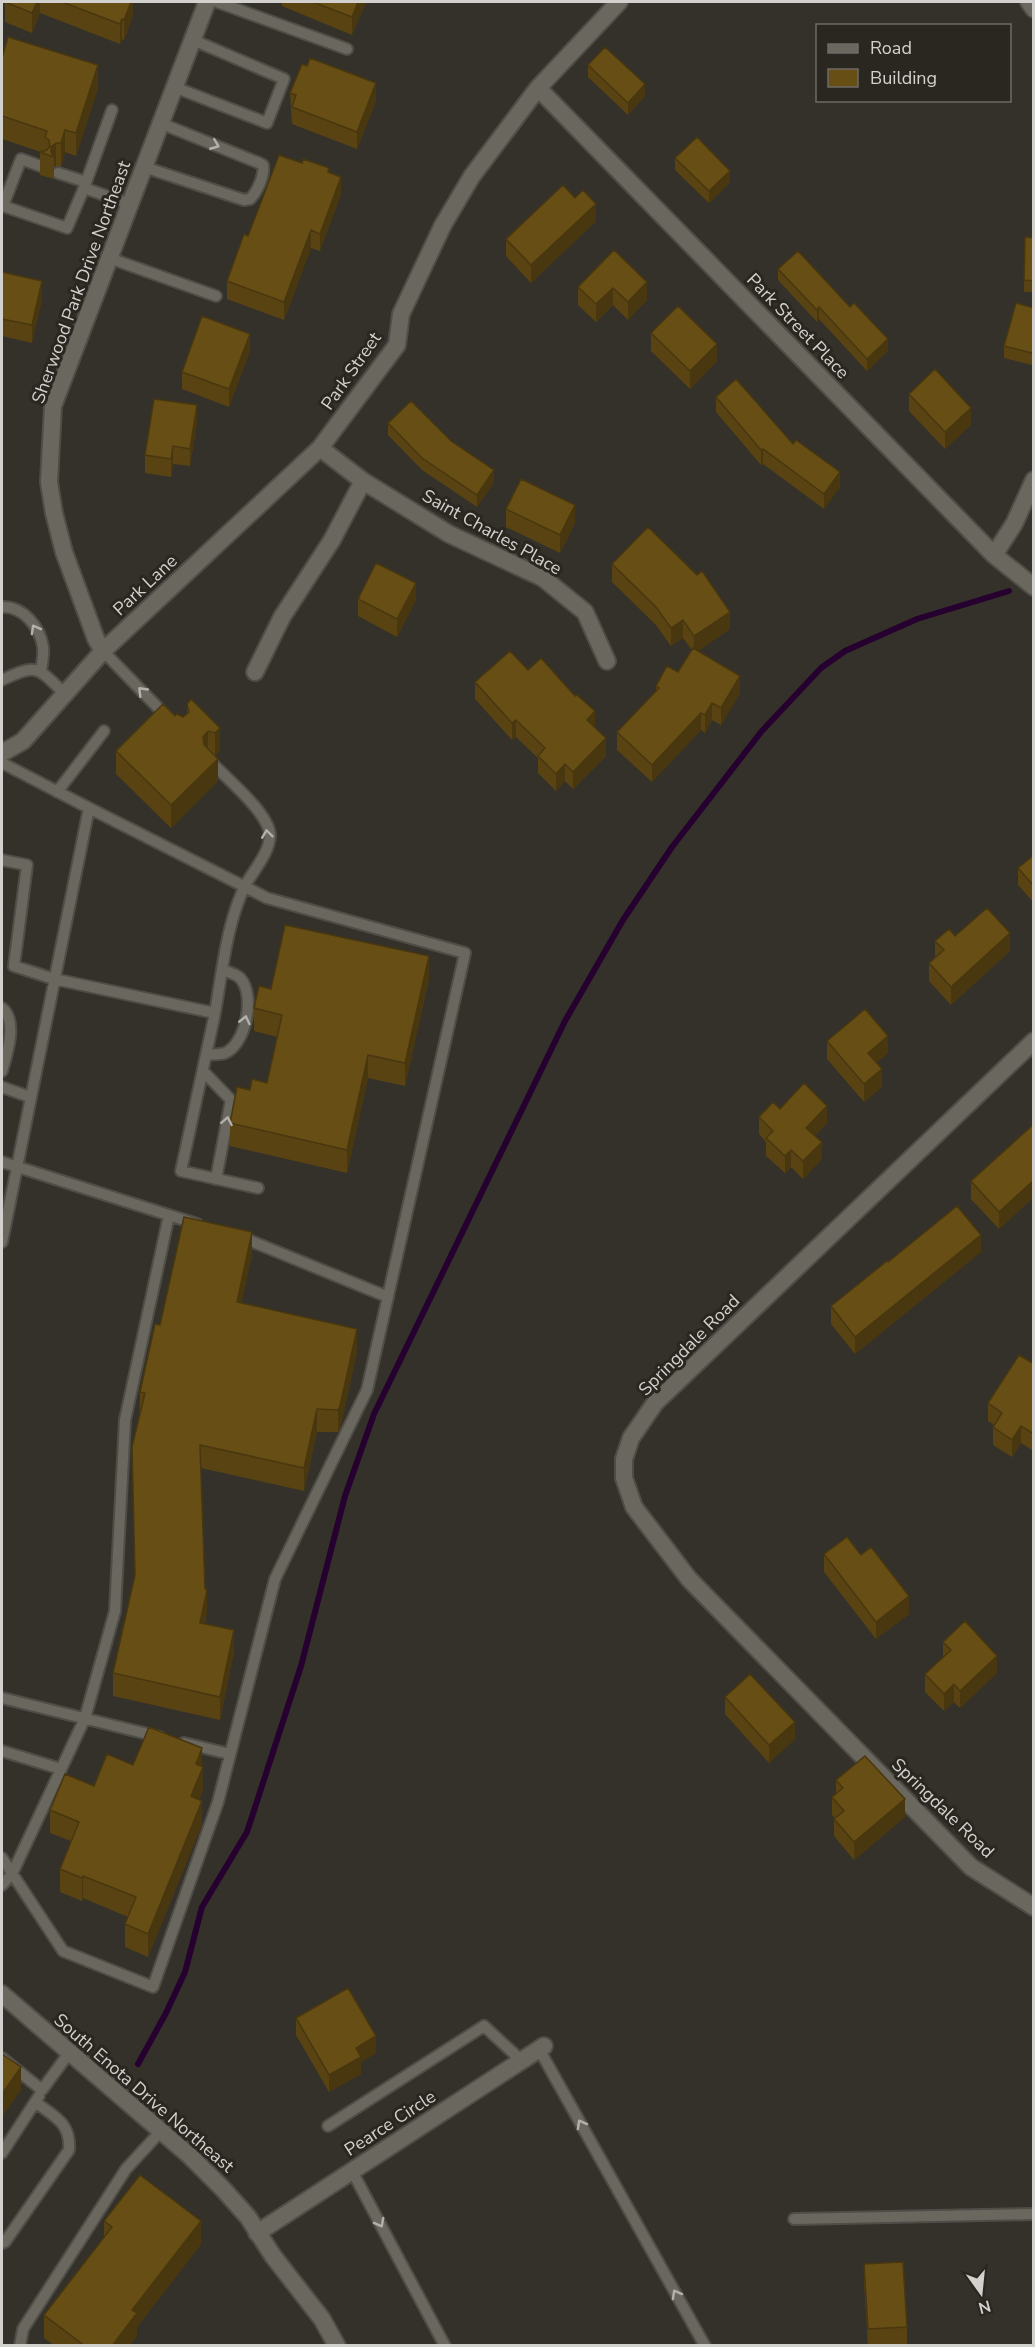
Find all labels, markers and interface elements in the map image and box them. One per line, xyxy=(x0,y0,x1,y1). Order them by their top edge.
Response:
legend xyxy=(816,24,1011,102)
text: Road xyxy=(870,36,912,60)
text: Building xyxy=(870,66,937,90)
one-way arrow xyxy=(208,138,219,150)
street label: Sherwood Park Drive Northeast xyxy=(26,157,136,407)
street label: Park Street Place xyxy=(741,268,855,384)
street label: Park Street xyxy=(315,327,387,415)
street label: Saint Charles Place xyxy=(418,484,566,580)
street label: Park Lane xyxy=(108,549,182,621)
one-way arrow xyxy=(31,625,43,635)
one-way arrow xyxy=(139,688,150,699)
one-way arrow xyxy=(261,830,274,839)
one-way arrow xyxy=(237,1016,250,1026)
one-way arrow xyxy=(220,1117,233,1127)
street label: Springdale Road xyxy=(633,1289,745,1401)
street label: Springdale Road xyxy=(886,1753,1000,1863)
street label: South Enota Drive Northeast xyxy=(49,2008,240,2178)
street label: Pearce Circle xyxy=(340,2084,440,2162)
one-way arrow xyxy=(577,2120,588,2130)
one-way arrow xyxy=(373,2217,384,2227)
north arrow xyxy=(951,2263,1011,2323)
one-way arrow xyxy=(672,2290,683,2301)
text: N xyxy=(976,2294,993,2319)

